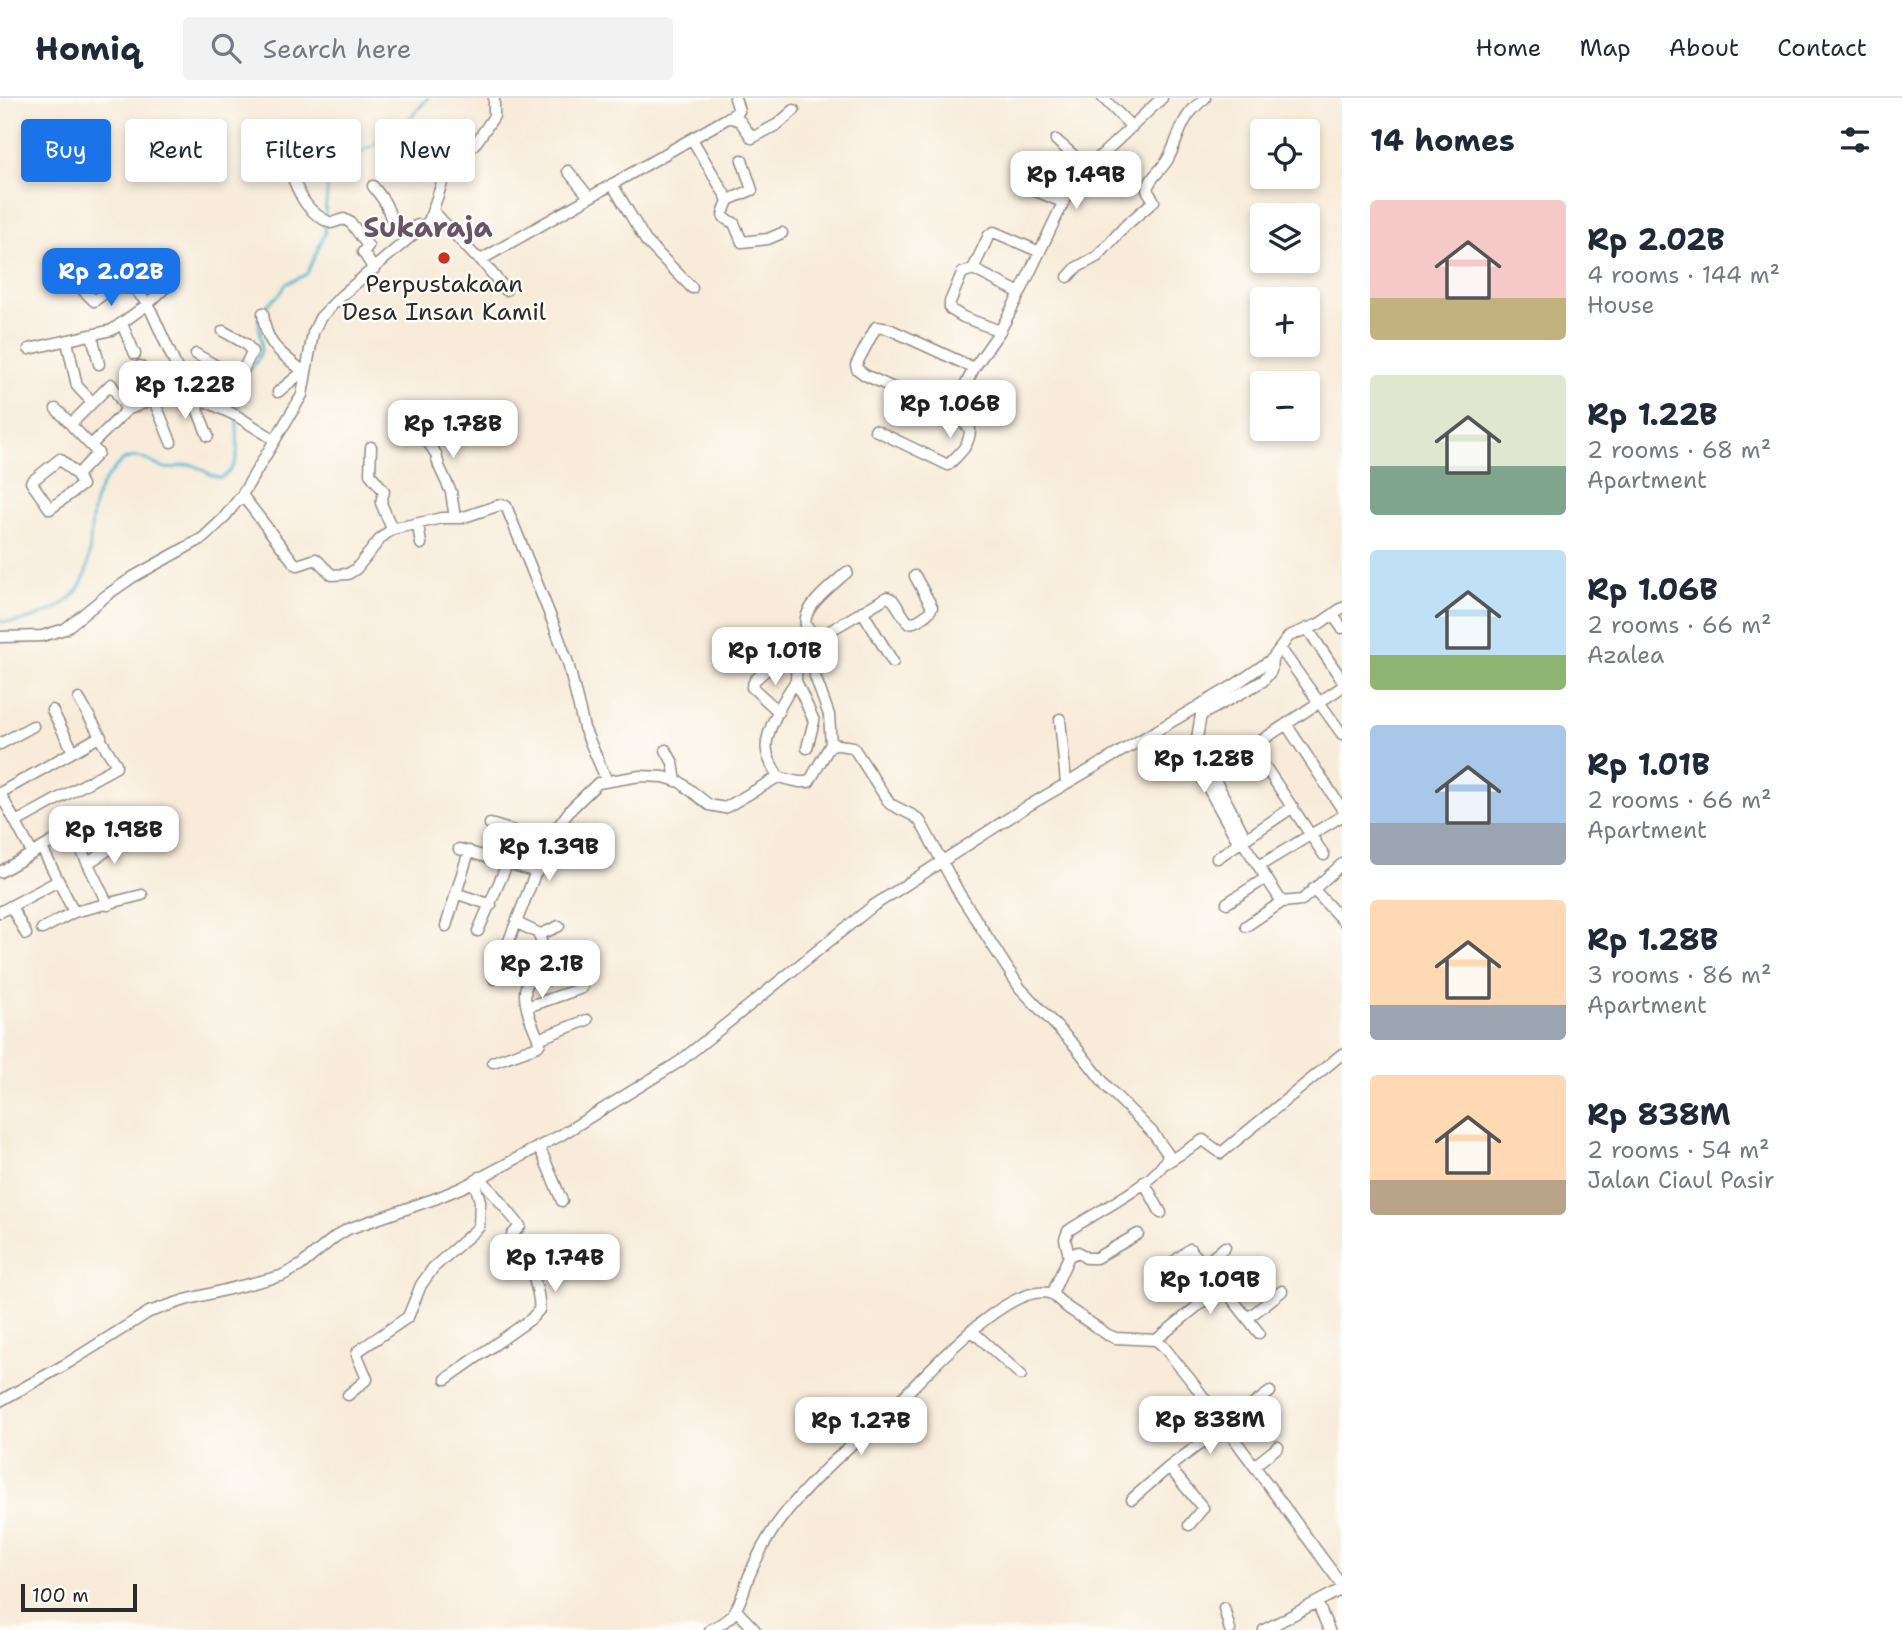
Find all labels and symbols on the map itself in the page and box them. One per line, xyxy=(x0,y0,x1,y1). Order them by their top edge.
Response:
pin: Rp 1.49B xyxy=(1004,152,1148,211)
district label: Sukaraja xyxy=(363,208,493,246)
pin: Rp 2.02B xyxy=(39,248,183,308)
marker: Perpustakaan Desa Insan Kamil xyxy=(436,250,452,266)
place label: Perpustakaan Desa Insan Kamil xyxy=(342,268,547,328)
pin: Rp 1.22B xyxy=(113,362,257,421)
pin: Rp 1.06B xyxy=(878,380,1022,440)
pin: Rp 1.78B xyxy=(381,400,525,460)
pin: Rp 1.01B xyxy=(703,628,847,687)
pin: Rp 1.28B xyxy=(1132,736,1276,795)
pin: Rp 1.98B xyxy=(42,806,186,866)
pin: Rp 1.39B xyxy=(477,824,621,883)
pin: Rp 2.1B xyxy=(477,940,607,1000)
pin: Rp 1.74B xyxy=(483,1234,627,1294)
pin: Rp 1.09B xyxy=(1138,1256,1282,1316)
pin: Rp 838M xyxy=(1145,1396,1275,1456)
pin: Rp 1.27B xyxy=(789,1398,933,1457)
scale bar xyxy=(21,1581,136,1613)

